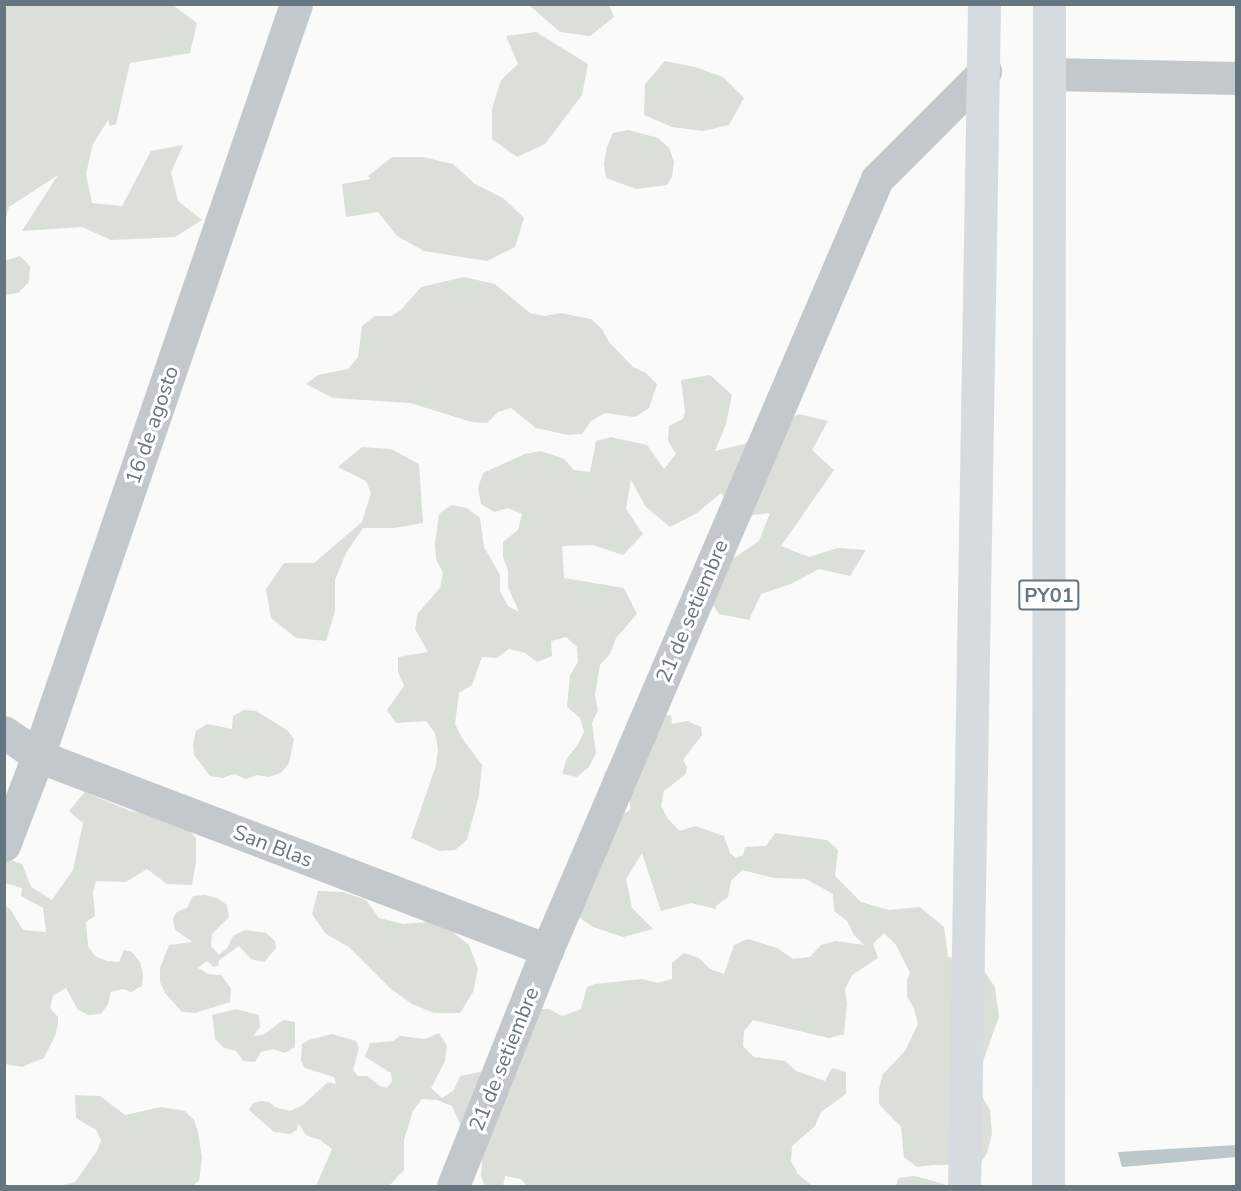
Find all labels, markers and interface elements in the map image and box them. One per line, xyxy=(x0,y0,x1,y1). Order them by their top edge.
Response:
street label: 16 de agosto xyxy=(120,363,184,487)
street label: 21 de setiembre xyxy=(651,536,733,686)
road number: PY01 xyxy=(1018,578,1080,612)
street label: San Blas xyxy=(230,819,316,873)
street label: 21 de setiembre xyxy=(464,983,544,1135)

